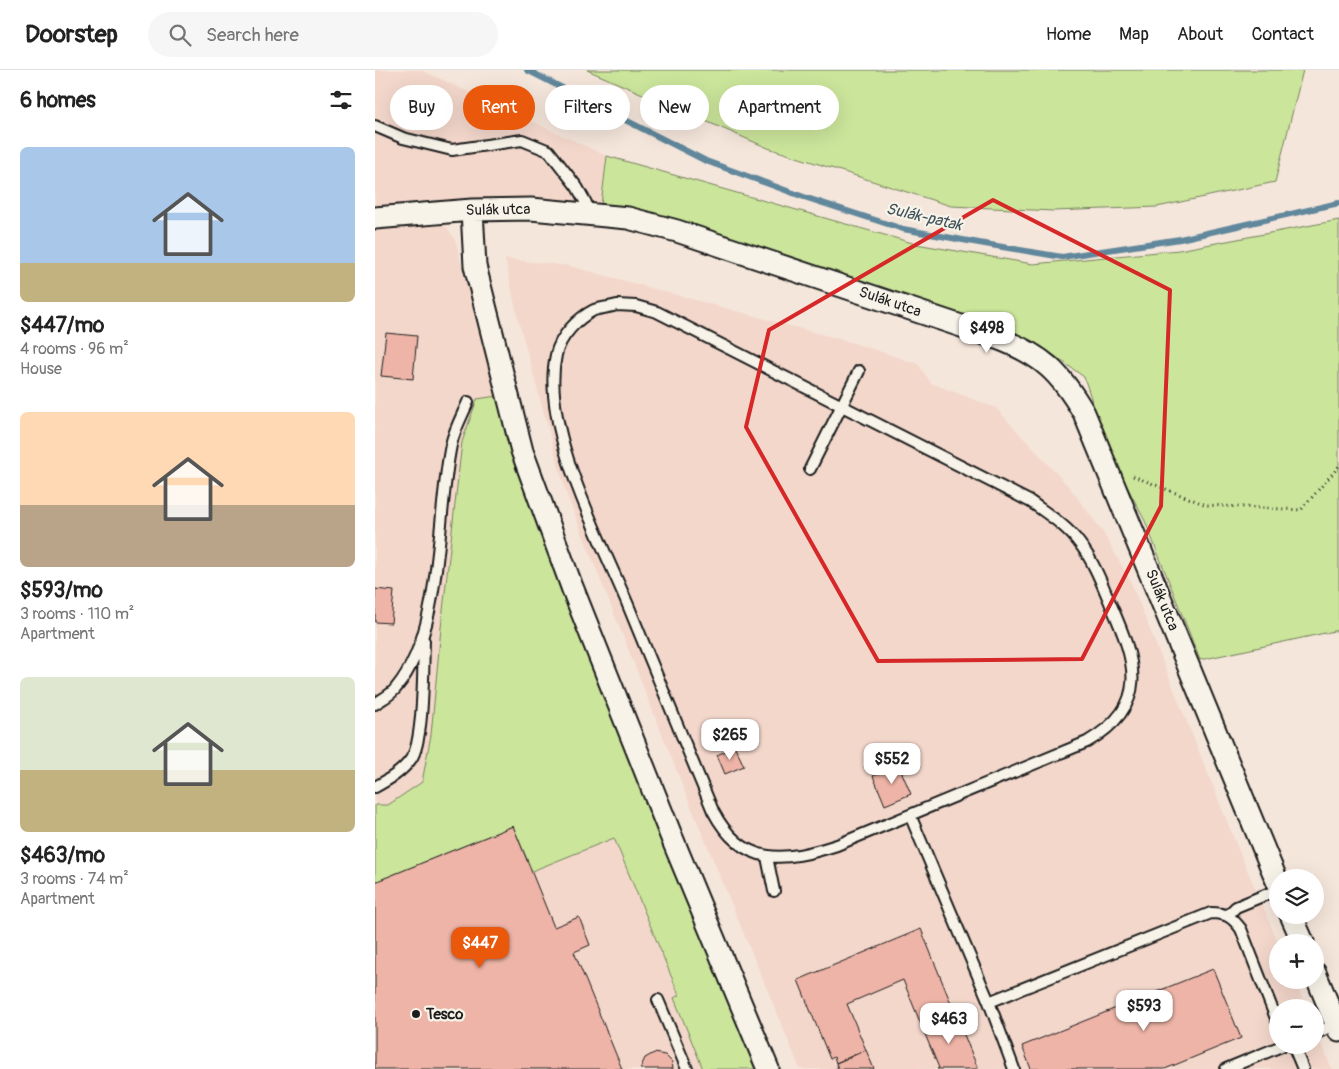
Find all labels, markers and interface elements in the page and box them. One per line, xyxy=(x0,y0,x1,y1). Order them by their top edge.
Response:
search box xyxy=(148,12,498,57)
text: Doorstep xyxy=(25,20,118,49)
icon: search xyxy=(166,21,194,49)
text: Search here xyxy=(206,23,299,47)
text: Home xyxy=(1046,23,1091,46)
text: Map xyxy=(1119,23,1149,46)
text: About xyxy=(1177,23,1223,46)
text: Contact xyxy=(1251,23,1314,46)
chip: Buy xyxy=(390,85,453,130)
chip: Rent xyxy=(463,85,535,130)
chip: Filters xyxy=(545,85,630,130)
chip: New xyxy=(640,85,709,130)
chip: Apartment xyxy=(719,85,839,130)
icon: filters xyxy=(327,86,355,114)
text: 6 homes xyxy=(20,87,96,114)
icon: home xyxy=(143,179,233,269)
water label: Sulák-patak xyxy=(884,199,965,236)
street label: Sulák utca xyxy=(466,200,530,220)
street label: Sulák utca xyxy=(856,283,924,321)
text: $447/mo xyxy=(20,312,104,339)
pin: $498 xyxy=(957,312,1017,354)
text: $498 xyxy=(970,318,1004,338)
text: 4 rooms · 96 m² xyxy=(20,339,129,359)
text: House xyxy=(20,359,62,379)
icon: home xyxy=(143,444,233,534)
street label: Sulák utca xyxy=(1141,567,1183,634)
text: $593/mo xyxy=(20,577,103,604)
text: 3 rooms · 110 m² xyxy=(20,604,134,624)
text: Apartment xyxy=(20,624,95,644)
icon: home xyxy=(143,709,233,799)
pin: $265 xyxy=(700,718,760,761)
text: $265 xyxy=(712,725,748,745)
pin: $552 xyxy=(862,742,922,785)
text: $552 xyxy=(875,749,909,769)
text: $463/mo xyxy=(20,842,105,869)
text: 3 rooms · 74 m² xyxy=(20,869,129,889)
map controls xyxy=(1269,869,1324,1054)
button: layers xyxy=(1269,869,1324,924)
text: Apartment xyxy=(20,889,95,909)
pin: $447 xyxy=(450,926,510,969)
text: $447 xyxy=(462,933,498,953)
button: + xyxy=(1269,934,1324,989)
pin: $593 xyxy=(1114,990,1174,1032)
text: $593 xyxy=(1127,996,1161,1016)
button: − xyxy=(1269,999,1324,1054)
pin: $463 xyxy=(919,1002,979,1045)
place label: Tesco xyxy=(425,1005,463,1024)
marker: Tesco xyxy=(410,1008,422,1020)
text: $463 xyxy=(931,1009,967,1029)

